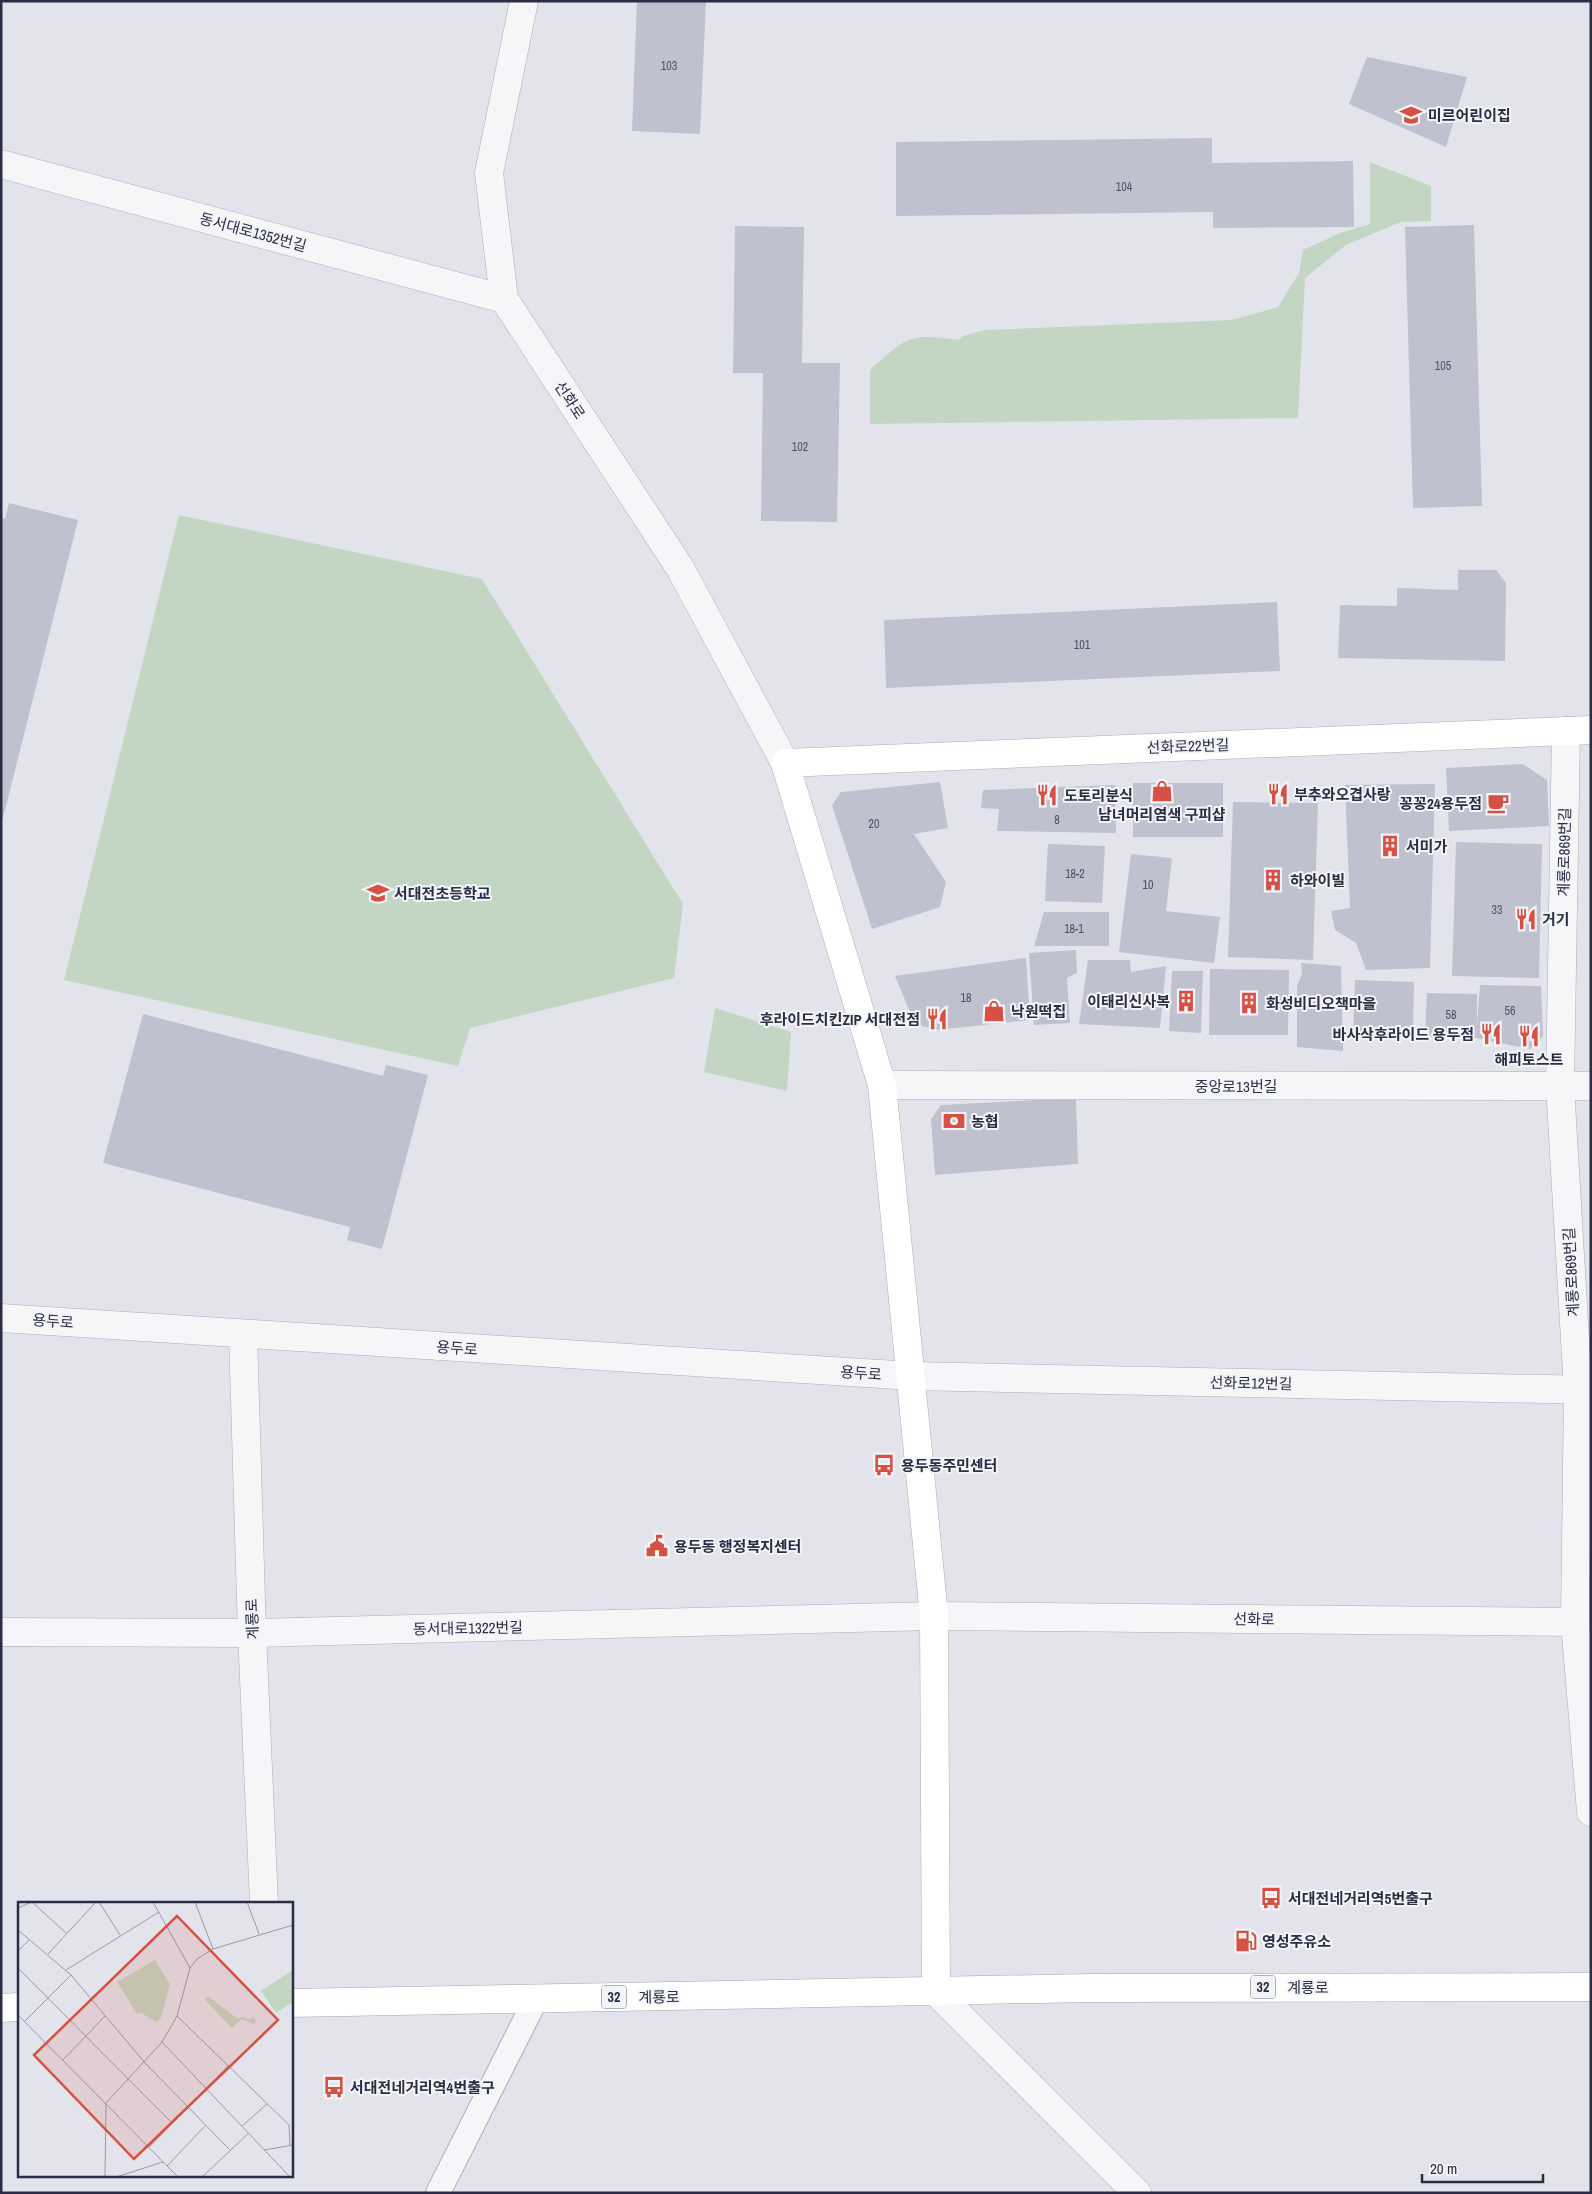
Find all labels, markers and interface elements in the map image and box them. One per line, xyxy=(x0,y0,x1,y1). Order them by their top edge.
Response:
house number: 103 xyxy=(661,58,677,74)
school or university icon: 미르어린이집 xyxy=(1398,102,1424,128)
place label: 미르어린이집 xyxy=(1428,105,1511,126)
house number: 104 xyxy=(1116,179,1133,195)
street label: 동서대로1352번길 xyxy=(197,208,309,256)
house number: 105 xyxy=(1435,358,1452,374)
street label: 선화로 xyxy=(550,377,590,423)
house number: 102 xyxy=(792,439,808,455)
house number: 101 xyxy=(1074,637,1091,653)
street label: 선화로22번길 xyxy=(1146,734,1230,758)
shop icon: 남녀머리염색 구피샵 xyxy=(1149,778,1175,804)
restaurant icon: 부추와오겹사랑 xyxy=(1265,781,1291,807)
restaurant icon: 도토리분식 xyxy=(1034,782,1060,808)
place label: 부추와오겹사랑 xyxy=(1294,784,1391,805)
place label: 도토리분식 xyxy=(1064,785,1133,806)
cafe icon: 꽁꽁24용두점 xyxy=(1485,790,1511,816)
place label: 꽁꽁24용두점 xyxy=(1399,793,1482,814)
place label: 남녀머리염색 구피샵 xyxy=(1098,804,1226,825)
street label: 계룡로869번길 xyxy=(1553,807,1575,897)
house number: 8 xyxy=(1054,812,1060,828)
house number: 20 xyxy=(869,816,879,832)
building icon: 서미가 xyxy=(1377,833,1403,859)
place label: 서미가 xyxy=(1406,836,1448,857)
house number: 18-2 xyxy=(1065,866,1085,882)
building icon: 하와이빌 xyxy=(1260,867,1286,893)
place label: 하와이빌 xyxy=(1290,870,1345,891)
house number: 10 xyxy=(1143,877,1153,893)
school or university icon: 서대전초등학교 xyxy=(365,880,391,906)
place label: 서대전초등학교 xyxy=(394,883,491,904)
house number: 33 xyxy=(1492,902,1502,918)
restaurant icon: 거기 xyxy=(1513,906,1539,932)
place label: 거기 xyxy=(1542,909,1570,930)
house number: 18-1 xyxy=(1064,921,1084,937)
building icon: 이태리신사복 xyxy=(1173,988,1199,1014)
house number: 18 xyxy=(961,990,971,1006)
building icon: 화성비디오책마을 xyxy=(1236,990,1262,1016)
place label: 이태리신사복 xyxy=(1087,991,1170,1012)
place label: 화성비디오책마을 xyxy=(1266,993,1377,1014)
shop icon: 낙원떡집 xyxy=(981,998,1007,1024)
place label: 낙원떡집 xyxy=(1011,1001,1066,1022)
house number: 56 xyxy=(1505,1003,1515,1019)
restaurant icon: 후라이드치킨ZIP 서대전점 xyxy=(924,1006,950,1032)
house number: 58 xyxy=(1446,1007,1456,1023)
place label: 후라이드치킨ZIP 서대전점 xyxy=(760,1009,920,1030)
restaurant icon: 바사삭후라이드 용두점 xyxy=(1478,1021,1504,1047)
restaurant icon: 해피토스트 xyxy=(1516,1023,1542,1049)
place label: 바사삭후라이드 용두점 xyxy=(1333,1024,1474,1045)
place label: 해피토스트 xyxy=(1494,1049,1564,1070)
street label: 중앙로13번길 xyxy=(1195,1076,1277,1097)
bank icon: 농협 xyxy=(941,1108,967,1134)
place label: 농협 xyxy=(971,1111,999,1132)
street label: 계룡로869번길 xyxy=(1558,1227,1584,1317)
street label: 용두로 xyxy=(32,1309,74,1333)
street label: 용두로 xyxy=(436,1336,478,1360)
street label: 용두로 xyxy=(840,1361,882,1385)
street label: 선화로12번길 xyxy=(1209,1372,1293,1394)
bus stop icon: 용두동주민센터 xyxy=(871,1452,897,1478)
place label: 용두동주민센터 xyxy=(901,1455,998,1476)
public building icon: 용두동 행정복지센터 xyxy=(644,1533,670,1559)
place label: 용두동 행정복지센터 xyxy=(674,1536,802,1557)
street label: 계룡로 xyxy=(241,1598,263,1640)
street label: 선화로 xyxy=(1233,1608,1275,1630)
street label: 동서대로1322번길 xyxy=(413,1617,523,1639)
bus stop icon: 서대전네거리역5번출구 xyxy=(1258,1885,1284,1911)
place label: 서대전네거리역5번출구 xyxy=(1288,1888,1433,1909)
inset map xyxy=(18,1902,292,2176)
fuel station icon: 영성주유소 xyxy=(1233,1928,1259,1954)
place label: 영성주유소 xyxy=(1262,1931,1331,1952)
road number: 32 xyxy=(1250,1975,1276,1998)
street label: 계룡로 xyxy=(1287,1977,1329,1998)
road number: 32 xyxy=(602,1985,626,2008)
street label: 계룡로 xyxy=(638,1986,680,2008)
bus stop icon: 서대전네거리역4번출구 xyxy=(321,2074,347,2100)
place label: 서대전네거리역4번출구 xyxy=(350,2077,495,2098)
scale bar xyxy=(1422,2152,1543,2184)
text: 20 m xyxy=(1430,2158,1457,2179)

